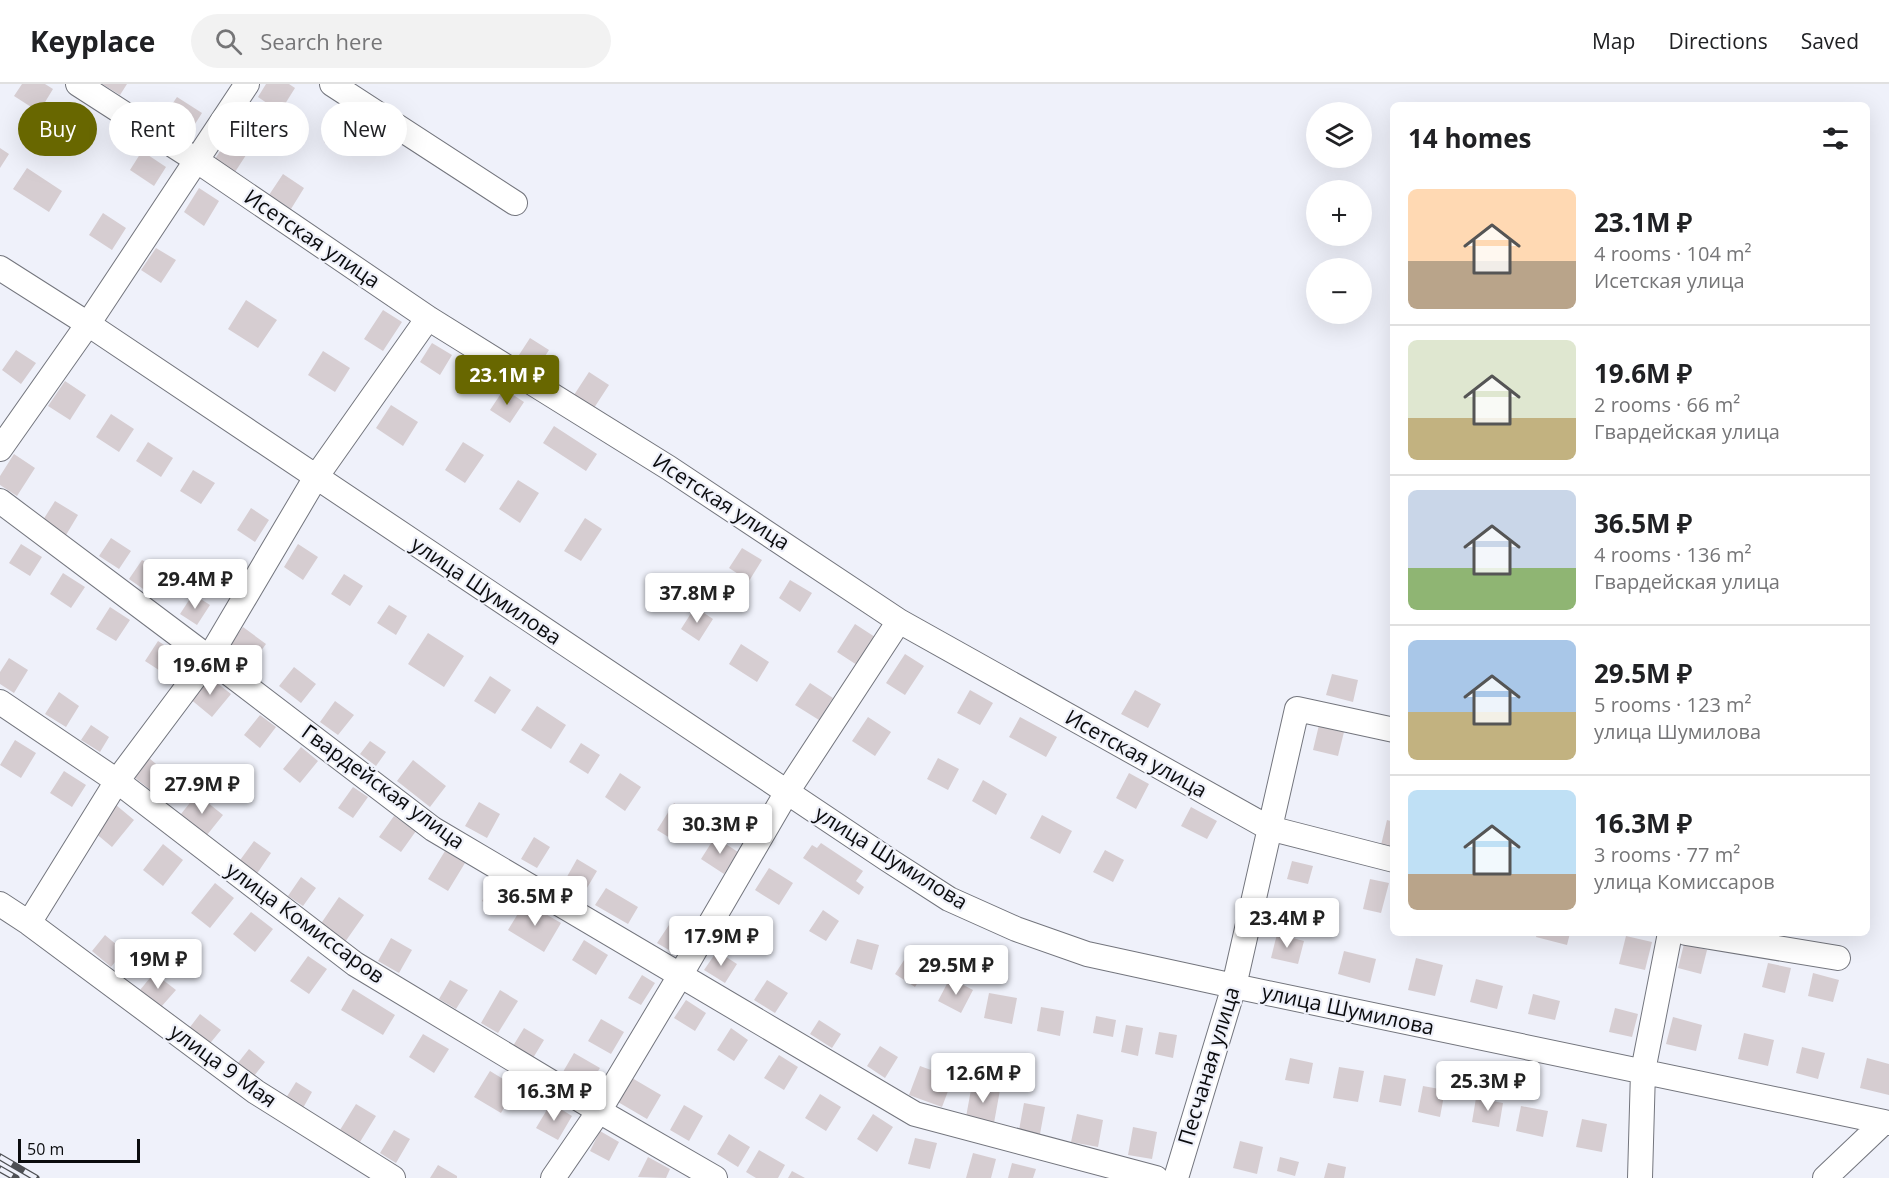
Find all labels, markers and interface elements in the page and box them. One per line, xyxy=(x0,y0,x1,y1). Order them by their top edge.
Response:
search box xyxy=(191,14,611,68)
text: Keyplace xyxy=(30,22,155,60)
icon: search xyxy=(212,25,245,58)
text: Search here xyxy=(260,26,383,56)
text: Map xyxy=(1592,27,1635,55)
text: Directions xyxy=(1668,27,1768,55)
text: Saved xyxy=(1801,27,1859,55)
chip: Buy xyxy=(18,102,97,156)
chip: Rent xyxy=(109,102,196,156)
chip: Filters xyxy=(208,102,309,156)
chip: New xyxy=(321,102,407,156)
map controls xyxy=(1306,102,1372,324)
button: layers xyxy=(1306,102,1372,168)
text: 14 homes xyxy=(1408,120,1532,156)
icon: filters xyxy=(1819,122,1852,155)
button: + xyxy=(1306,180,1372,246)
street label: Исетская улица xyxy=(239,182,386,294)
text: 23.1M ₽ xyxy=(1594,204,1692,240)
icon: home xyxy=(1456,213,1528,285)
text: 4 rooms · 104 m² xyxy=(1594,240,1752,267)
button: − xyxy=(1306,258,1372,324)
text: Исетская улица xyxy=(1594,267,1745,294)
pin: 23.1M ₽ xyxy=(452,355,562,406)
text: 19.6M ₽ xyxy=(1594,355,1692,391)
text: 23.1M ₽ xyxy=(469,361,545,388)
icon: home xyxy=(1456,364,1528,436)
text: 2 rooms · 66 m² xyxy=(1594,391,1740,418)
text: Гвардейская улица xyxy=(1594,418,1780,445)
street label: Исетская улица xyxy=(648,446,795,556)
text: 36.5M ₽ xyxy=(1594,505,1692,541)
icon: home xyxy=(1456,514,1528,586)
street label: улица Шумилова xyxy=(406,529,567,651)
text: 4 rooms · 136 m² xyxy=(1594,541,1752,568)
pin: 29.4M ₽ xyxy=(140,559,250,610)
text: 29.4M ₽ xyxy=(157,565,233,592)
text: Гвардейская улица xyxy=(1594,568,1780,595)
pin: 37.8M ₽ xyxy=(642,573,752,624)
text: 37.8M ₽ xyxy=(659,579,735,606)
pin: 19.6M ₽ xyxy=(155,645,265,696)
text: 19.6M ₽ xyxy=(172,651,248,678)
text: 29.5M ₽ xyxy=(1594,655,1692,691)
icon: home xyxy=(1456,664,1528,736)
text: 5 rooms · 123 m² xyxy=(1594,691,1752,718)
street label: Исетская улица xyxy=(1061,703,1212,804)
street label: Гвардейская улица xyxy=(296,718,471,855)
text: улица Шумилова xyxy=(1594,718,1761,745)
pin: 27.9M ₽ xyxy=(147,764,257,815)
text: 27.9M ₽ xyxy=(164,770,240,797)
street label: улица Шумилова xyxy=(810,799,973,916)
pin: 30.3M ₽ xyxy=(665,804,775,855)
text: 16.3M ₽ xyxy=(1594,805,1692,841)
text: 30.3M ₽ xyxy=(682,810,758,837)
icon: home xyxy=(1456,814,1528,886)
text: 3 rooms · 77 m² xyxy=(1594,841,1740,868)
street label: улица Комиссаров xyxy=(221,855,391,989)
text: улица Комиссаров xyxy=(1594,868,1775,895)
pin: 36.5M ₽ xyxy=(480,876,590,927)
text: 36.5M ₽ xyxy=(497,882,573,909)
pin: 23.4M ₽ xyxy=(1232,898,1342,949)
text: 23.4M ₽ xyxy=(1249,904,1325,931)
pin: 17.9M ₽ xyxy=(666,916,776,967)
text: 17.9M ₽ xyxy=(683,922,759,949)
pin: 19M ₽ xyxy=(116,939,200,990)
text: 19M ₽ xyxy=(129,945,187,972)
pin: 29.5M ₽ xyxy=(901,945,1011,996)
text: 29.5M ₽ xyxy=(918,951,994,978)
street label: улица Шумилова xyxy=(1259,977,1437,1041)
street label: Песчаная улица xyxy=(1171,983,1245,1148)
street label: улица 9 Мая xyxy=(164,1017,283,1113)
pin: 12.6M ₽ xyxy=(928,1053,1038,1104)
text: 12.6M ₽ xyxy=(945,1059,1021,1086)
pin: 25.3M ₽ xyxy=(1433,1061,1543,1112)
text: 25.3M ₽ xyxy=(1450,1067,1526,1094)
pin: 16.3M ₽ xyxy=(499,1071,609,1122)
text: 16.3M ₽ xyxy=(516,1077,592,1104)
scale bar xyxy=(18,1136,140,1164)
text: 50 m xyxy=(27,1138,64,1160)

